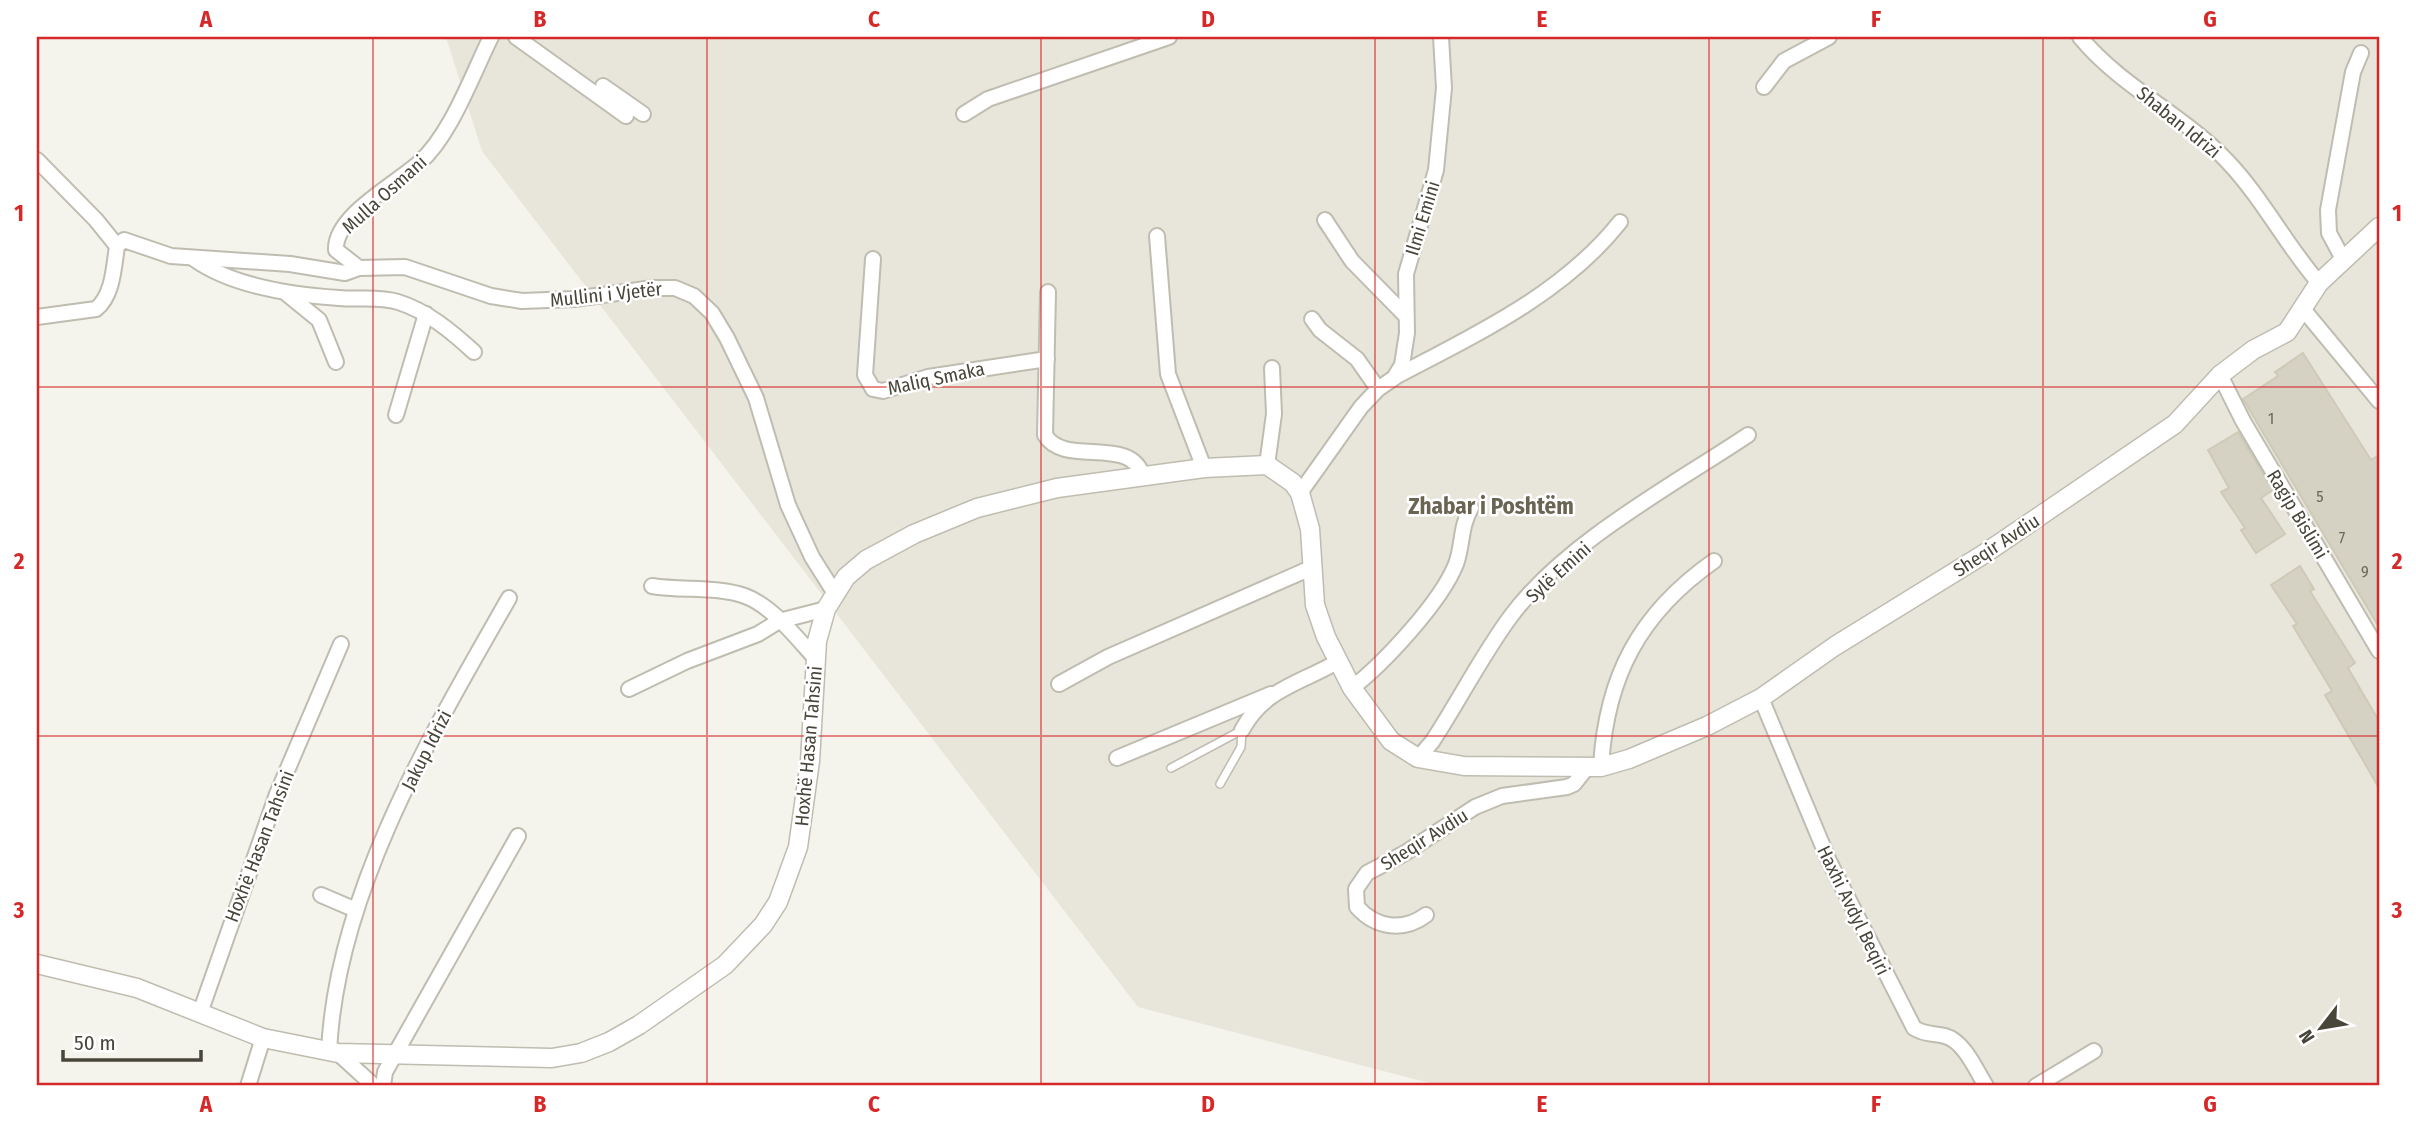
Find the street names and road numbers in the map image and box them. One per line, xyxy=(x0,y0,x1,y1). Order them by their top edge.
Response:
street label: Shaban Idrizi xyxy=(2132,82,2225,163)
street label: Mulla Osmani xyxy=(337,150,431,238)
street label: Ilmi Emini xyxy=(1400,178,1445,258)
street label: Mullini i Vjetër xyxy=(549,277,664,312)
street label: Maliq Smaka xyxy=(886,357,987,400)
street label: Ragip Bislimi xyxy=(2262,465,2333,563)
street label: Sheqir Avdiu xyxy=(1949,509,2044,582)
street label: Sylë Emini xyxy=(1521,537,1596,607)
street label: Hoxhë Hasan Tahsini xyxy=(790,665,827,827)
street label: Jakup Idrizi xyxy=(397,706,456,794)
street label: Hoxhë Hasan Tahsini xyxy=(220,767,299,925)
street label: Sheqir Avdiu xyxy=(1377,804,1472,875)
street label: Haxhi Avdyl Beqiri xyxy=(1812,842,1895,979)

